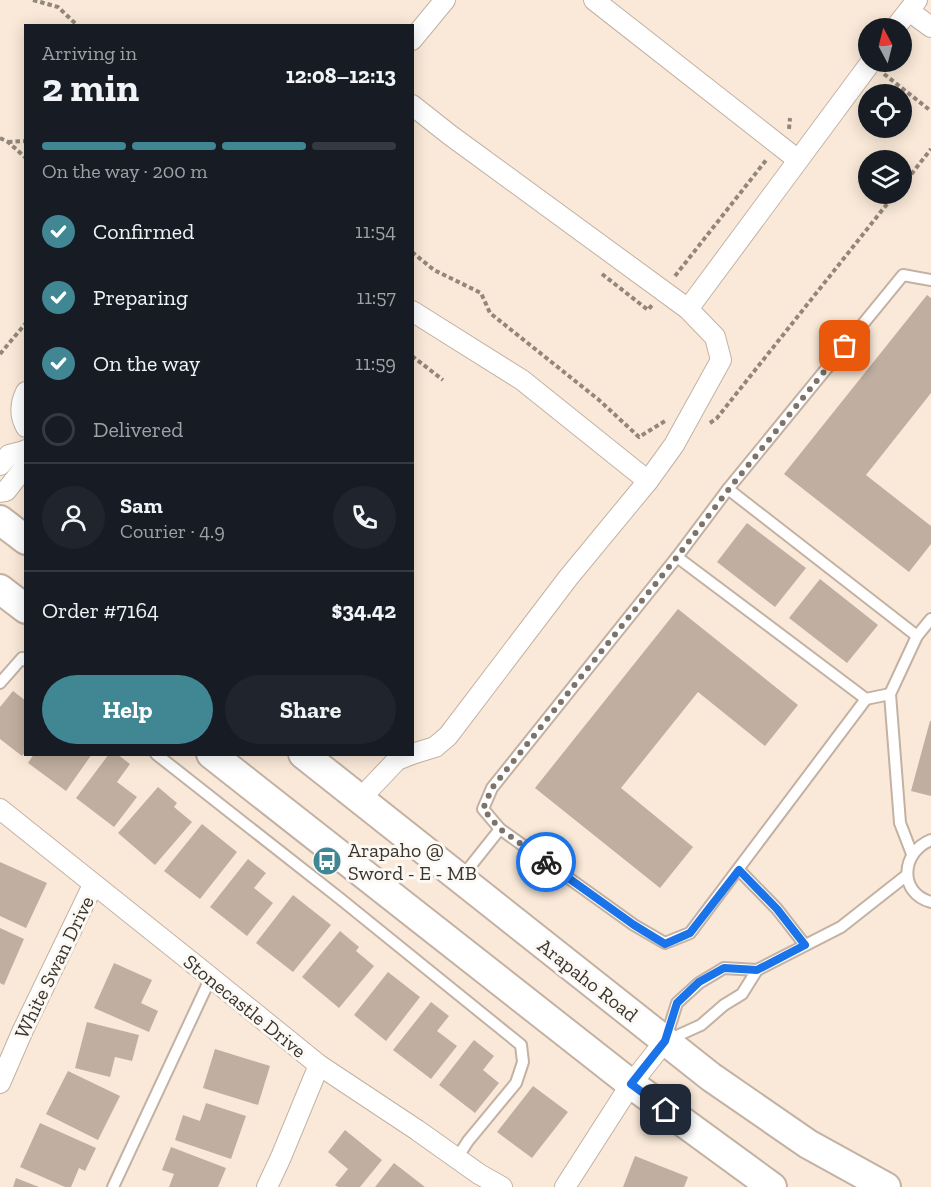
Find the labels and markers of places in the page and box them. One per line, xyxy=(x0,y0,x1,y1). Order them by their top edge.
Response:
pin xyxy=(819,320,870,371)
place label: Arapaho @ Sword - E - MB xyxy=(348,838,477,885)
bus stop icon: Arapaho @ Sword - E - MB xyxy=(311,845,343,877)
pin xyxy=(640,1084,691,1135)

